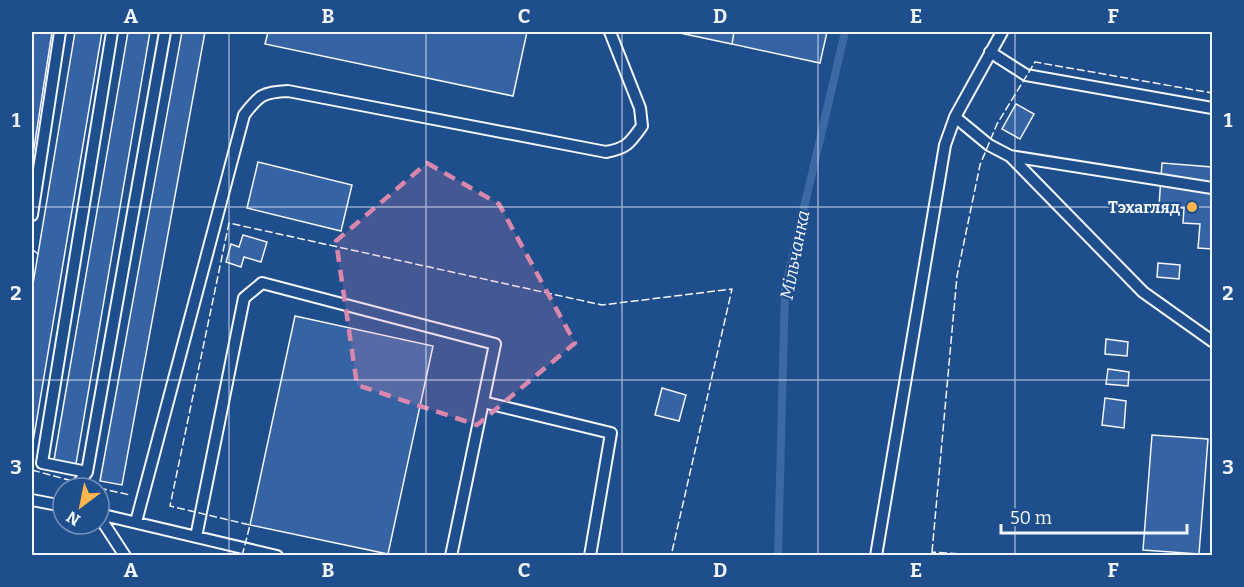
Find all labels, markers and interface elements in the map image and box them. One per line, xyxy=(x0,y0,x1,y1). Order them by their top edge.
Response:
text: A xyxy=(124,4,139,28)
text: B xyxy=(322,4,335,28)
text: C xyxy=(518,4,530,28)
text: D xyxy=(713,4,727,28)
text: E xyxy=(910,4,922,28)
text: F xyxy=(1107,4,1119,28)
text: 1 xyxy=(12,108,21,132)
text: 1 xyxy=(1224,108,1233,132)
place label: Тэхагляд xyxy=(1108,198,1181,217)
marker: Тэхагляд xyxy=(1185,200,1199,214)
water label: Мільчанка xyxy=(776,208,814,302)
text: 2 xyxy=(10,281,22,305)
text: 2 xyxy=(1222,281,1234,305)
text: 3 xyxy=(10,455,22,479)
text: 3 xyxy=(1222,455,1234,479)
north arrow xyxy=(51,476,111,536)
scale bar xyxy=(1001,497,1187,535)
text: N xyxy=(63,507,84,530)
text: 50 m xyxy=(1010,507,1052,529)
text: A xyxy=(124,558,139,582)
text: B xyxy=(322,558,335,582)
text: C xyxy=(518,558,530,582)
text: D xyxy=(713,558,727,582)
text: E xyxy=(910,558,922,582)
text: F xyxy=(1107,558,1119,582)

